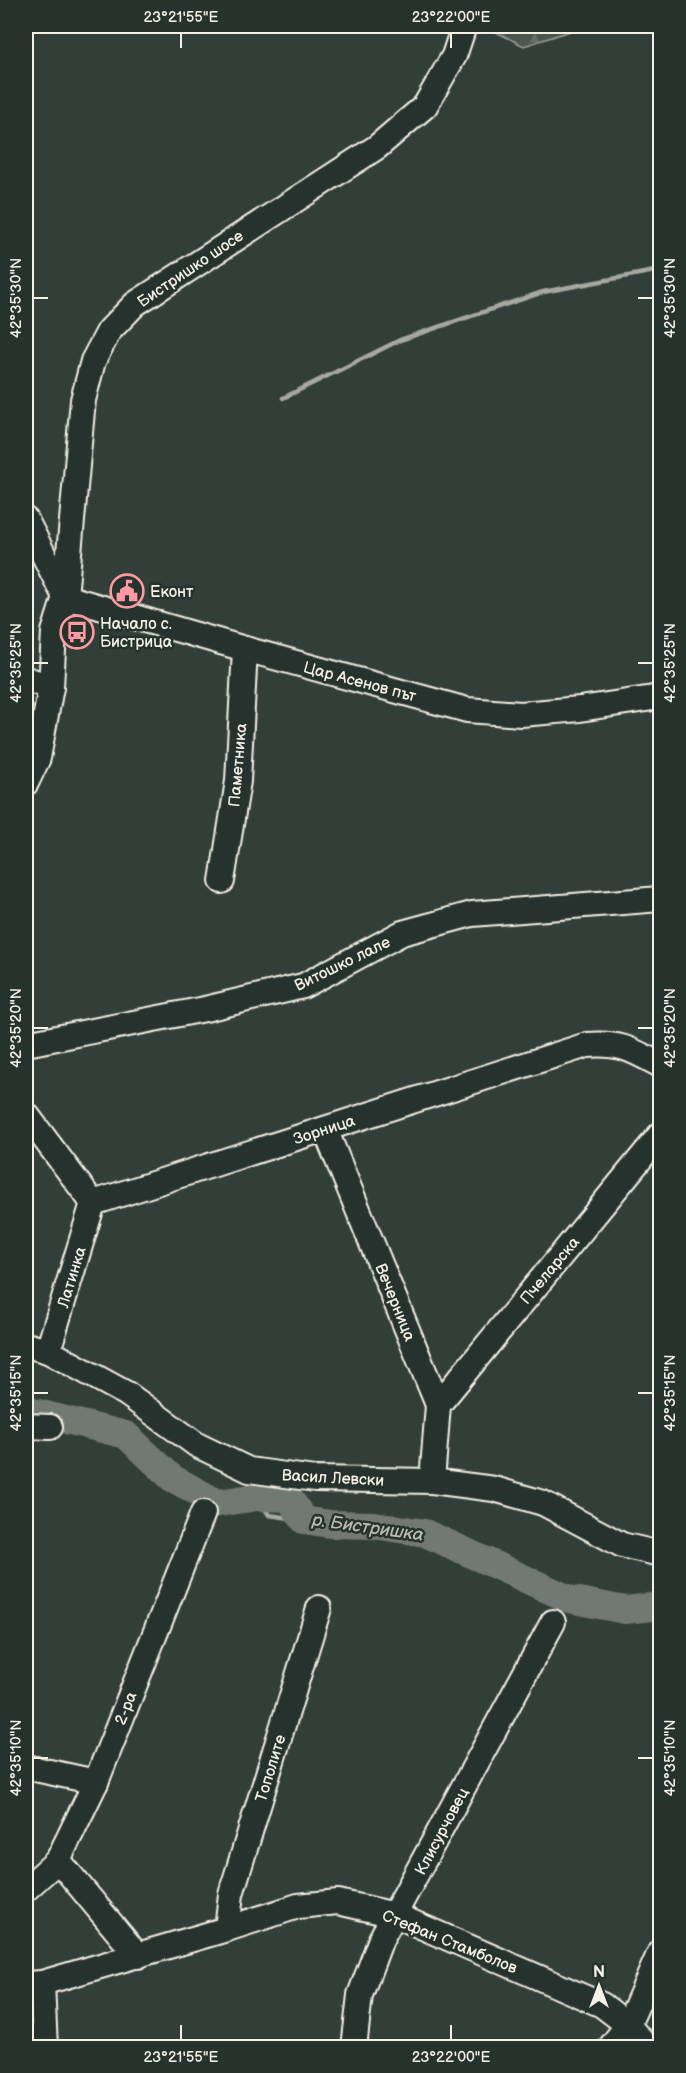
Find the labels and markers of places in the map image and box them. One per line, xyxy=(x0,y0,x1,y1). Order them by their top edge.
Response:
public building icon: Еконт xyxy=(109,573,145,609)
place label: Еконт xyxy=(150,583,194,602)
bus stop icon: Начало с. Бистрица xyxy=(59,614,95,650)
place label: Начало с. Бистрица xyxy=(100,615,173,652)

